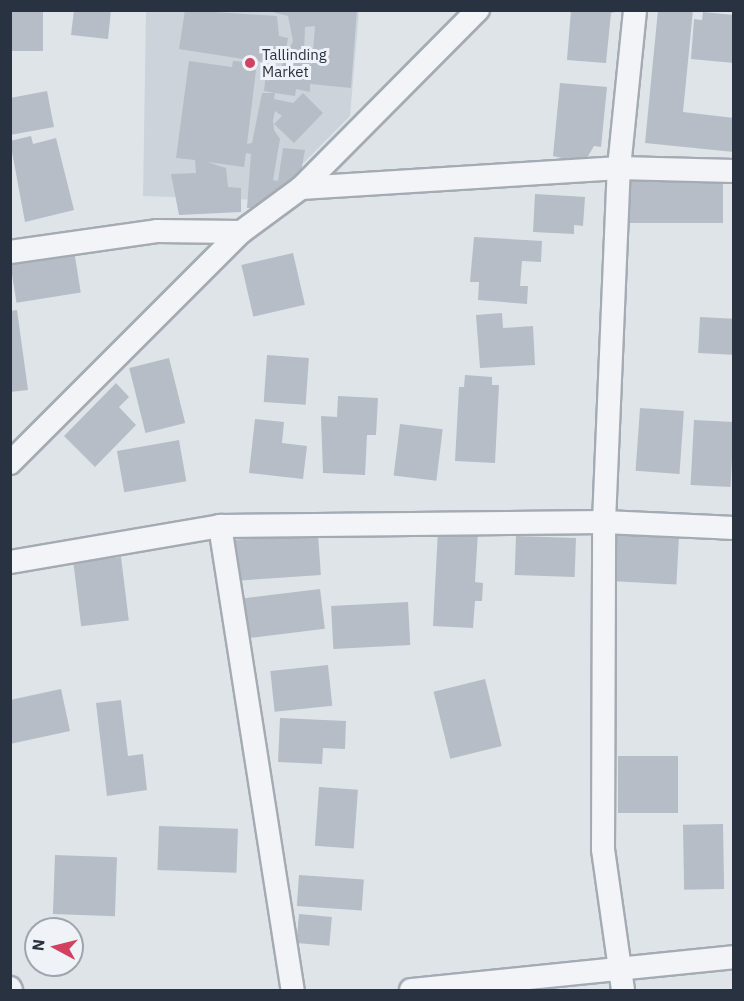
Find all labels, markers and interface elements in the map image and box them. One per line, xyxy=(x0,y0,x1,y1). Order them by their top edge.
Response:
place label: Tallinding Market xyxy=(262,45,327,80)
marker: Tallinding Market xyxy=(243,56,257,70)
north arrow xyxy=(24,917,84,977)
text: N xyxy=(27,938,49,952)

